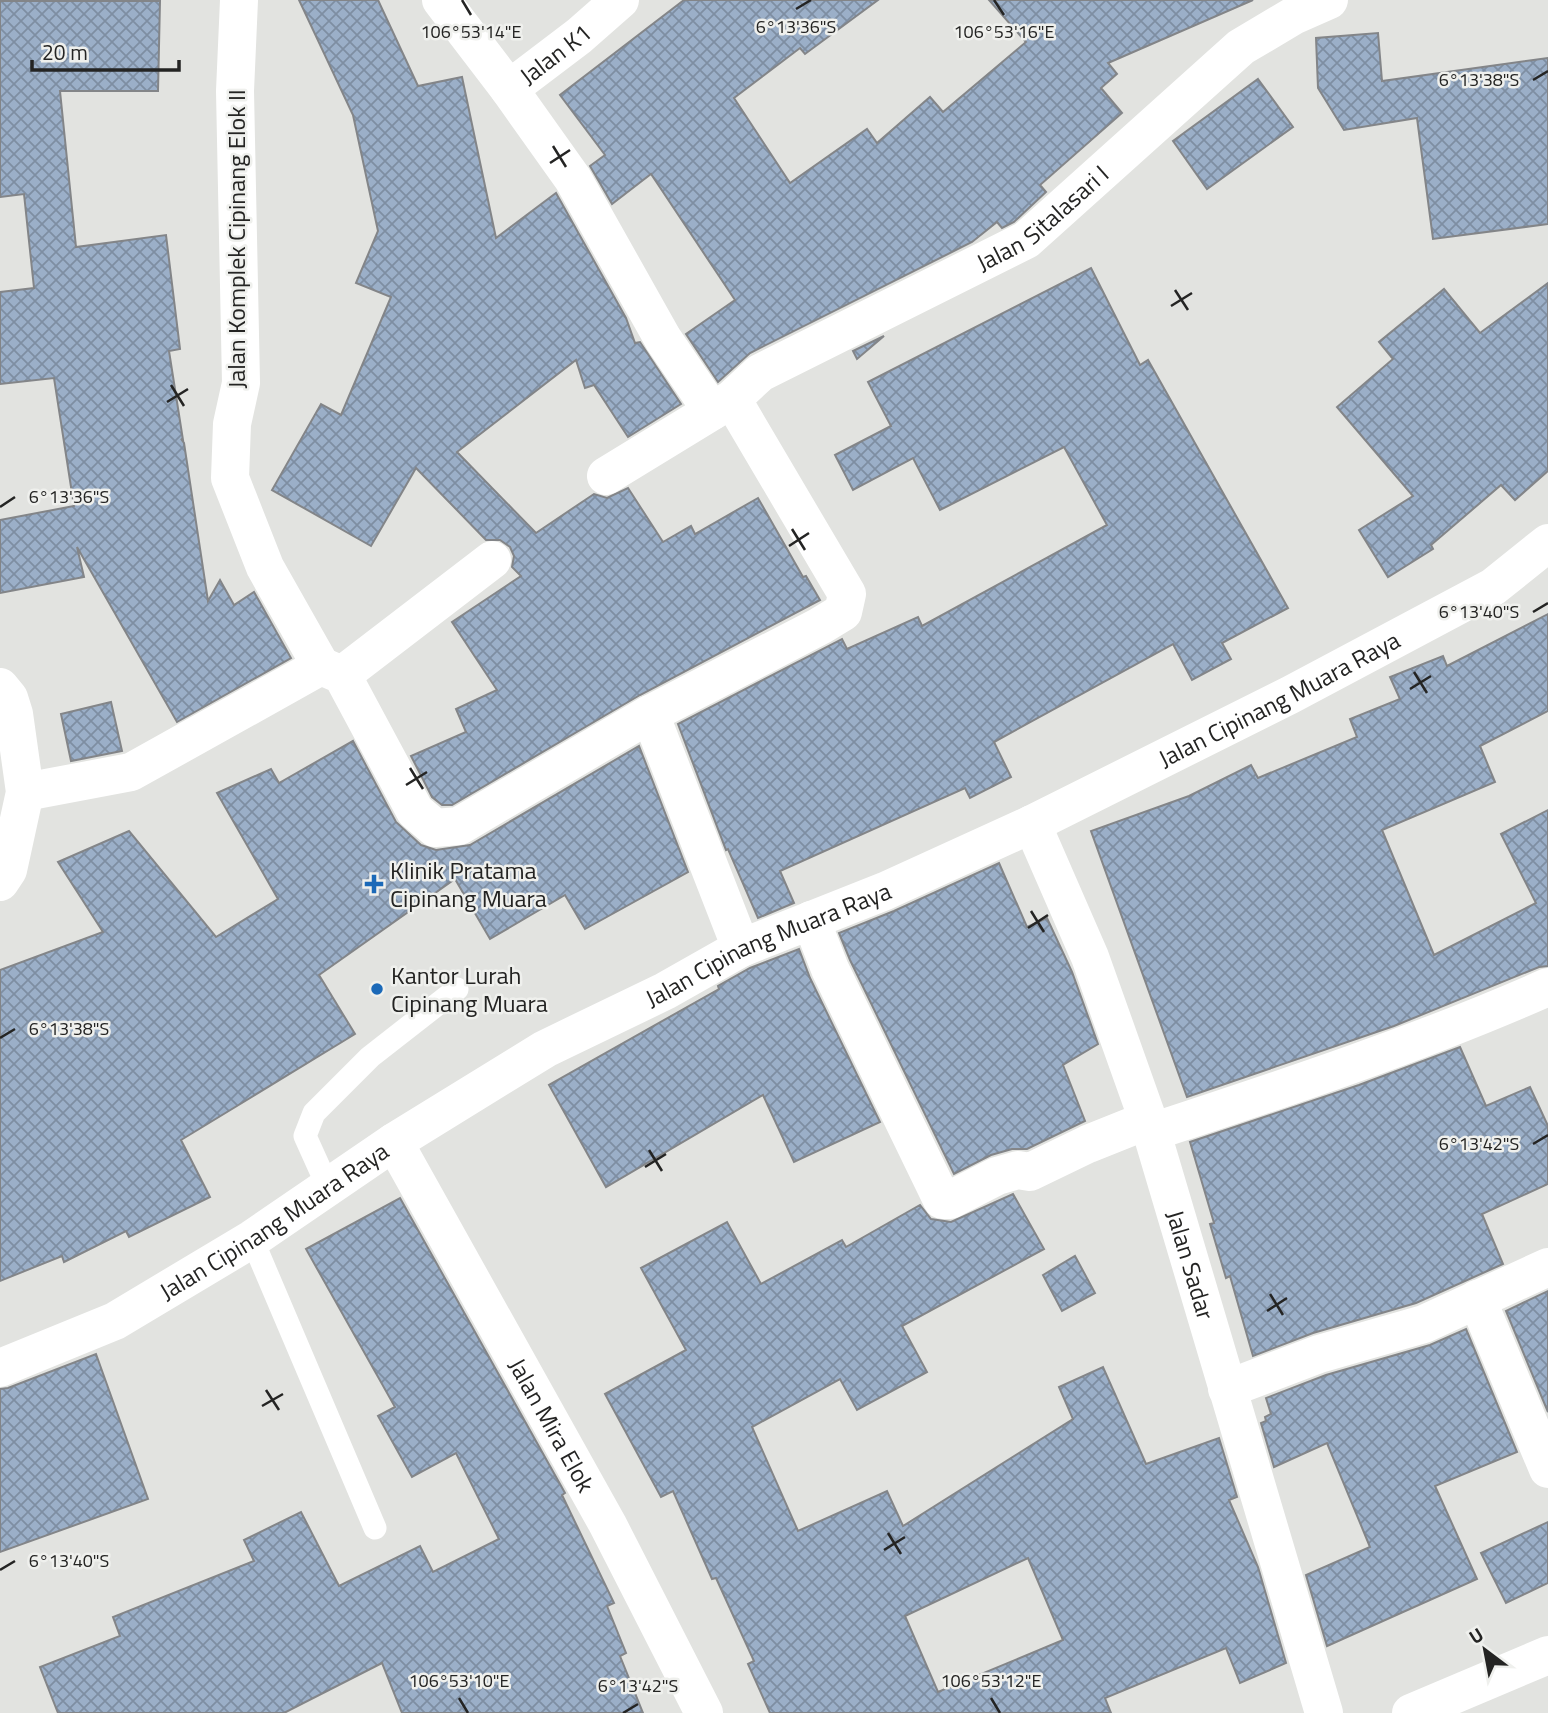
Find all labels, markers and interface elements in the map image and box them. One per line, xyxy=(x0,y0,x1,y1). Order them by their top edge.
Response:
text: 6°13'36"S xyxy=(756,13,836,40)
street label: Jalan K1 xyxy=(512,15,599,93)
text: 106°53'14"E xyxy=(420,18,522,45)
text: 106°53'16"E xyxy=(953,18,1055,45)
scale bar xyxy=(32,28,178,72)
text: 20 m xyxy=(42,36,88,68)
text: 6°13'38"S xyxy=(1439,66,1519,93)
street label: Jalan Komplek Cipinang Elok II xyxy=(218,89,254,389)
street label: Jalan Sitalasari I xyxy=(970,156,1116,280)
text: 6°13'36"S xyxy=(29,483,109,510)
text: 6°13'40"S xyxy=(1439,598,1519,625)
street label: Jalan Cipinang Muara Raya xyxy=(1152,622,1406,776)
place label: Klinik Pratama Cipinang Muara xyxy=(390,852,547,916)
street label: Jalan Cipinang Muara Raya xyxy=(639,872,896,1016)
marker: Klinik Pratama Cipinang Muara xyxy=(364,874,384,894)
place label: Kantor Lurah Cipinang Muara xyxy=(391,957,548,1021)
marker: Kantor Lurah Cipinang Muara xyxy=(369,981,385,997)
text: 6°13'38"S xyxy=(29,1015,109,1042)
text: 6°13'42"S xyxy=(1439,1130,1519,1157)
street label: Jalan Cipinang Muara Raya xyxy=(152,1133,396,1309)
street label: Jalan Sadar xyxy=(1158,1205,1224,1324)
street label: Jalan Mira Elok xyxy=(500,1351,604,1499)
text: 6°13'40"S xyxy=(29,1547,109,1574)
north arrow xyxy=(1450,1615,1520,1685)
text: U xyxy=(1463,1620,1489,1651)
text: 106°53'10"E xyxy=(408,1667,510,1694)
text: 106°53'12"E xyxy=(940,1667,1042,1694)
text: 6°13'42"S xyxy=(598,1672,678,1699)

